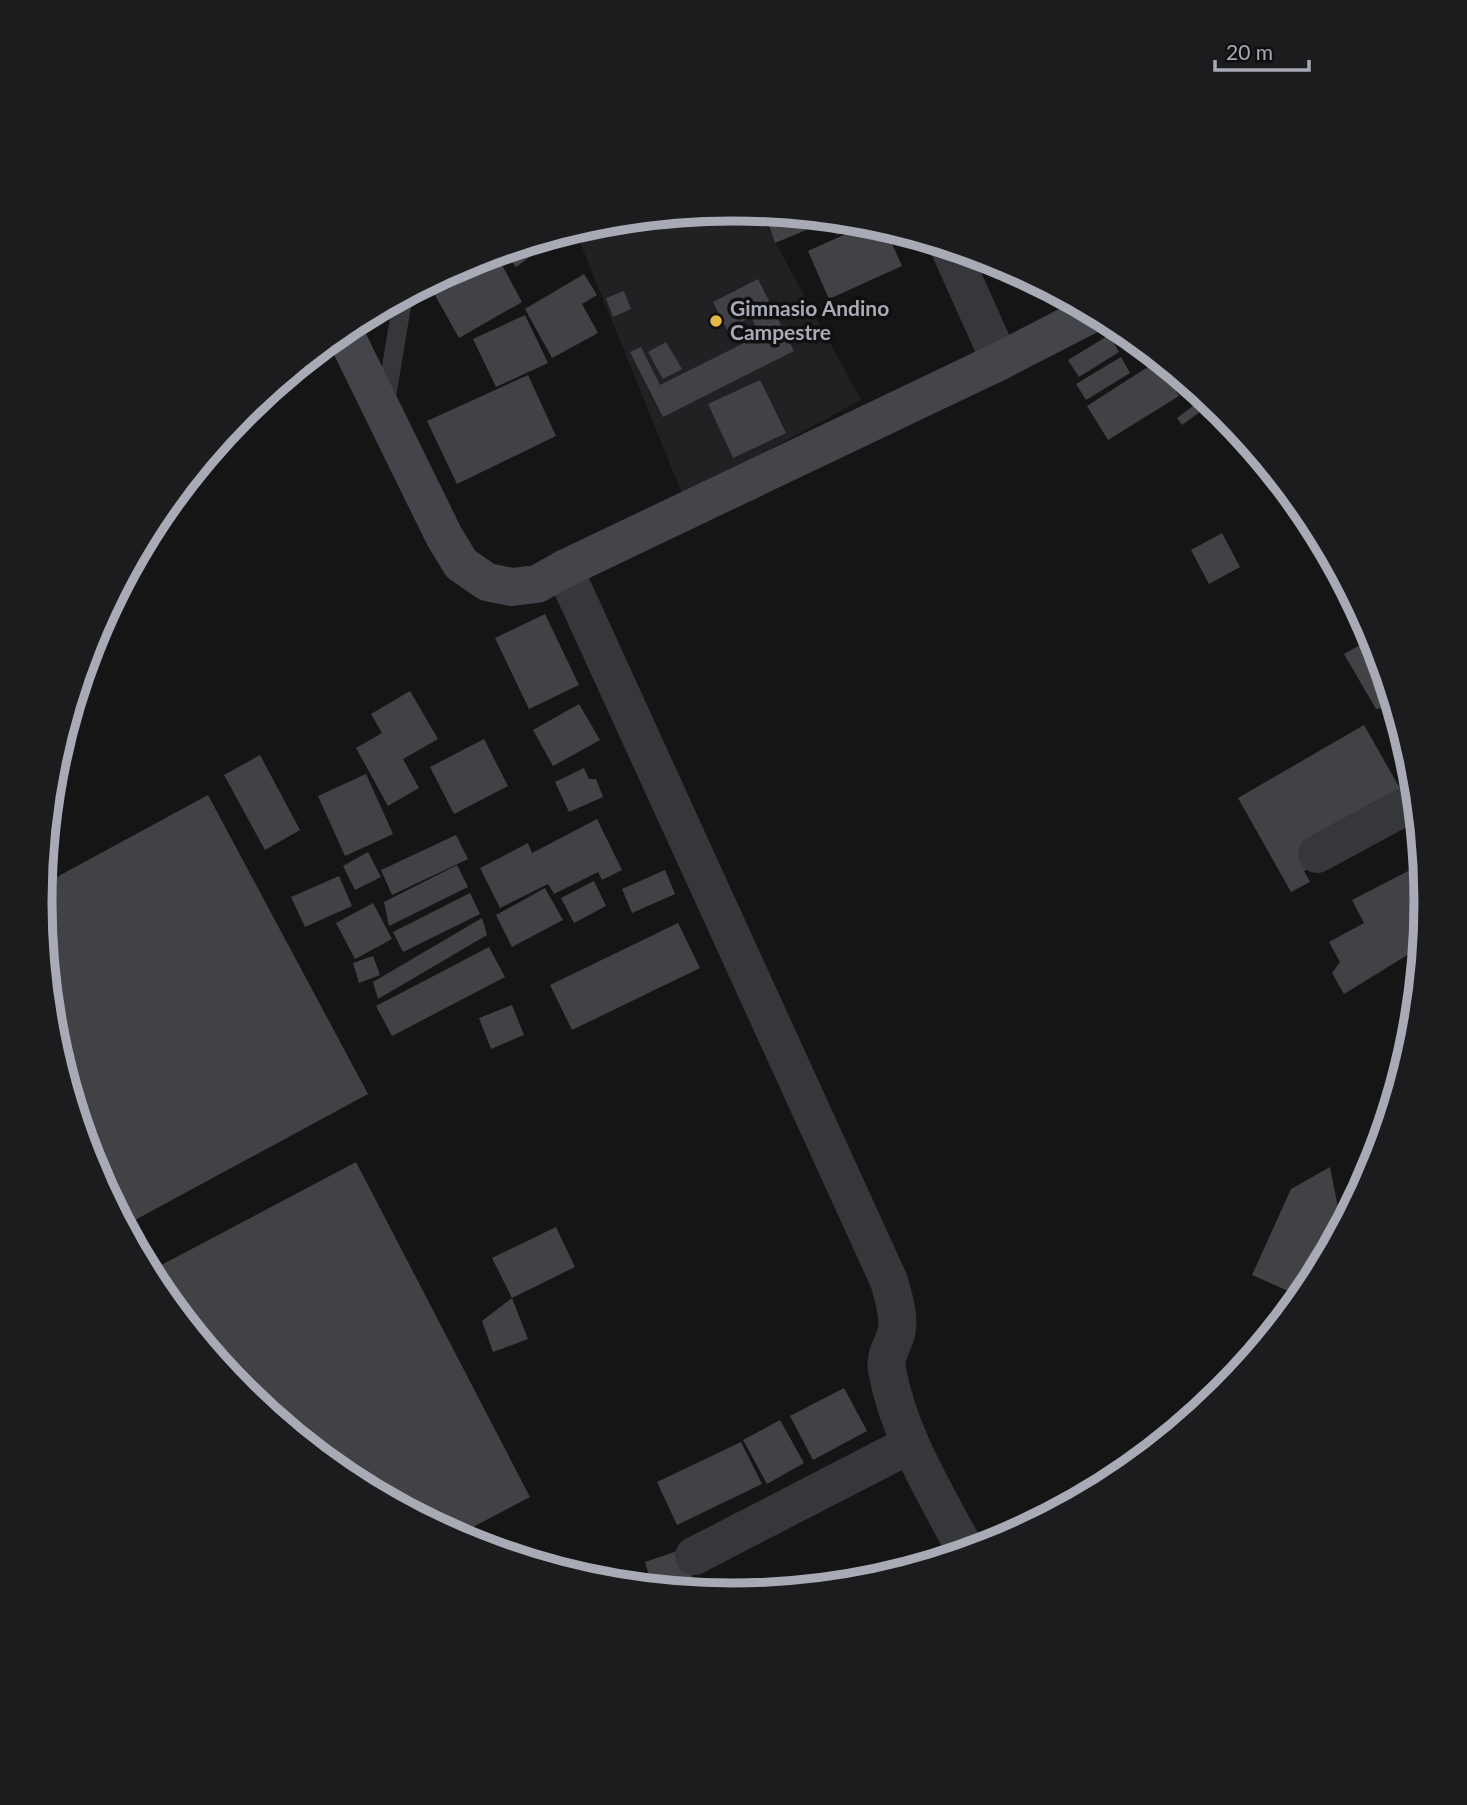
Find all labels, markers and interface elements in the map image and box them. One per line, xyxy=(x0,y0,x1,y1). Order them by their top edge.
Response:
scale bar xyxy=(1215,28,1310,72)
text: 20 m xyxy=(1226,39,1273,64)
place label: Gimnasio Andino Campestre xyxy=(730,295,889,344)
marker: Gimnasio Andino Campestre xyxy=(708,313,724,329)

